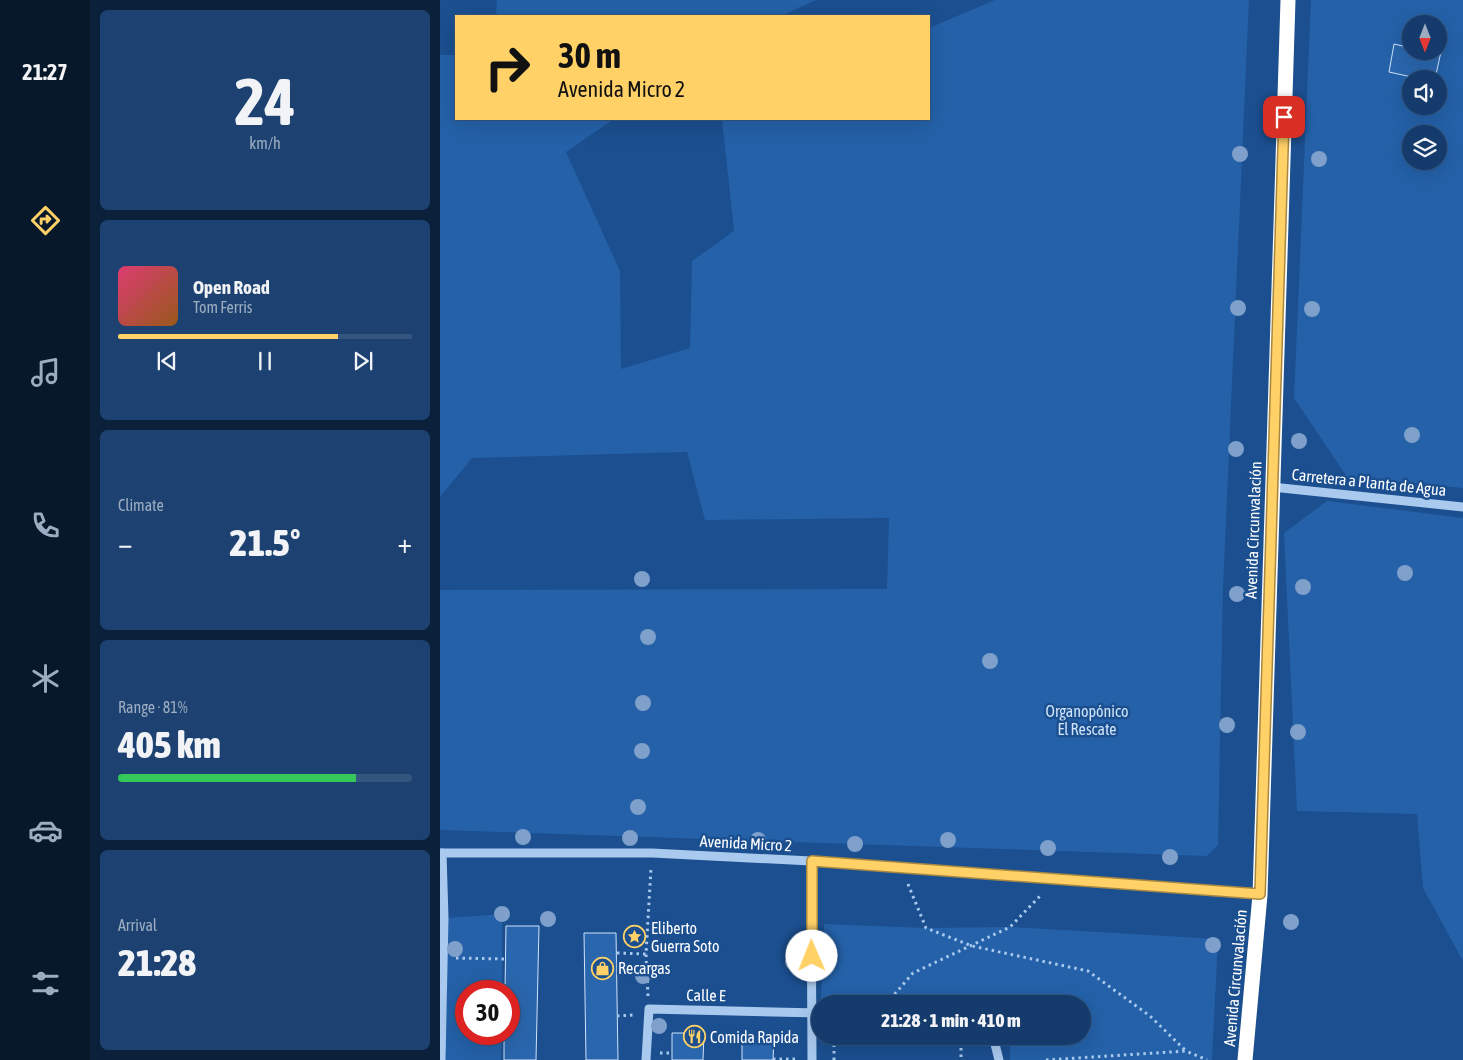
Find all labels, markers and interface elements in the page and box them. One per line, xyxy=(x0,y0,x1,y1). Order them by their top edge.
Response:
north arrow xyxy=(1402,15,1448,60)
map controls xyxy=(1402,15,1447,170)
icon: right xyxy=(475,35,540,100)
text: 30 m xyxy=(558,35,621,75)
text: 21:27 xyxy=(22,59,68,85)
text: 24 xyxy=(234,64,296,139)
button: sound xyxy=(1402,70,1447,115)
text: Avenida Micro 2 xyxy=(558,76,685,102)
pin xyxy=(1263,96,1305,138)
icon: arrive xyxy=(1270,103,1298,131)
button: layers xyxy=(1402,125,1447,170)
text: km/h xyxy=(249,134,281,152)
icon: directions xyxy=(28,203,63,238)
text: Open Road xyxy=(193,276,270,298)
text: Tom Ferris xyxy=(193,298,252,316)
icon: previous xyxy=(153,347,181,375)
icon: pause xyxy=(251,347,279,375)
icon: next xyxy=(349,347,377,375)
icon: music xyxy=(28,355,63,390)
street label: Avenida Circunvalación xyxy=(1242,461,1264,599)
street label: Carretera a Planta de Agua xyxy=(1291,465,1447,500)
text: Climate xyxy=(118,496,164,514)
icon: phone xyxy=(28,508,63,543)
text: 21.5° xyxy=(230,521,300,564)
text: − xyxy=(118,527,133,559)
text: + xyxy=(397,527,412,559)
icon: climate xyxy=(28,661,63,696)
text: Range · 81% xyxy=(118,698,188,716)
park label: Organopónico El Rescate xyxy=(1046,702,1128,738)
text: 405 km xyxy=(118,723,221,766)
icon: car xyxy=(28,813,63,848)
street label: Avenida Micro 2 xyxy=(699,832,793,854)
street label: Avenida Circunvalación xyxy=(1220,909,1250,1047)
text: Arrival xyxy=(118,916,157,934)
place label: Eliberto Guerra Soto xyxy=(651,919,719,955)
place icon: Eliberto Guerra Soto xyxy=(623,925,647,949)
position arrow xyxy=(785,929,837,981)
text: 21:28 xyxy=(118,941,196,984)
shop icon: Recargas xyxy=(590,956,614,980)
place label: Recargas xyxy=(618,959,671,978)
icon: filters xyxy=(28,966,63,1001)
speed limit sign: 30 xyxy=(455,980,520,1045)
street label: Calle E xyxy=(686,986,726,1004)
text: 21:28 · 1 min · 410 m xyxy=(881,1009,1021,1031)
restaurant icon: Comida Rapida xyxy=(682,1025,706,1049)
place label: Comida Rapida xyxy=(710,1028,799,1047)

